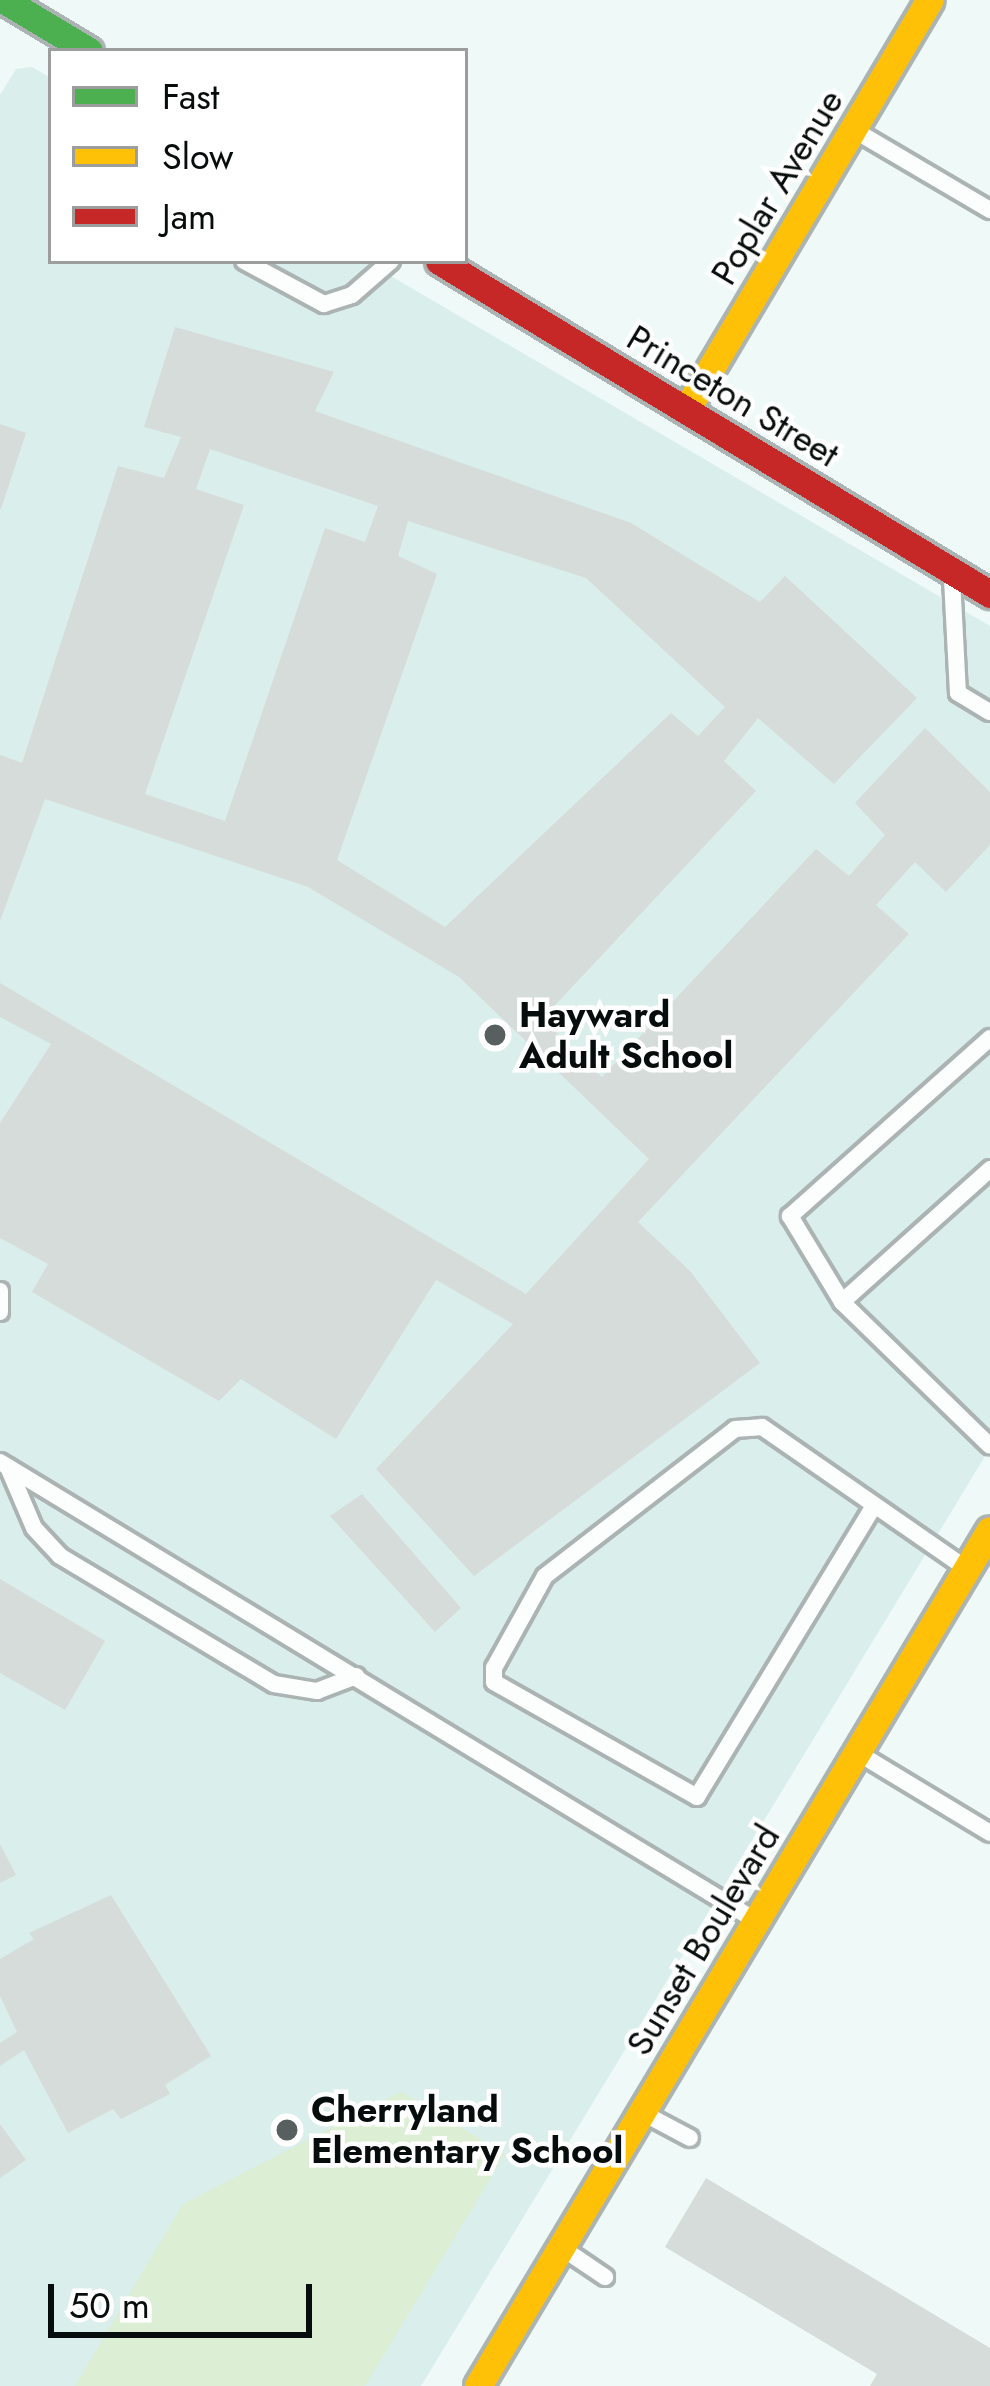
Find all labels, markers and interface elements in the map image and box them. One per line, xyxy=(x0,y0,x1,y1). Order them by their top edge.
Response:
legend xyxy=(48,48,468,264)
text: Fast xyxy=(162,70,219,122)
street label: Poplar Avenue xyxy=(702,82,852,292)
text: Slow xyxy=(162,130,234,182)
text: Jam xyxy=(162,190,216,242)
street label: Princeton Street xyxy=(619,316,847,476)
place label: Hayward Adult School xyxy=(519,992,733,1077)
marker: Hayward Adult School xyxy=(482,1022,508,1048)
street label: Sunset Boulevard xyxy=(617,1817,789,2063)
place label: Cherryland Elementary School xyxy=(311,2087,623,2172)
marker: Cherryland Elementary School xyxy=(274,2117,300,2143)
scale bar xyxy=(54,2260,318,2334)
text: 50 m xyxy=(69,2279,150,2331)

